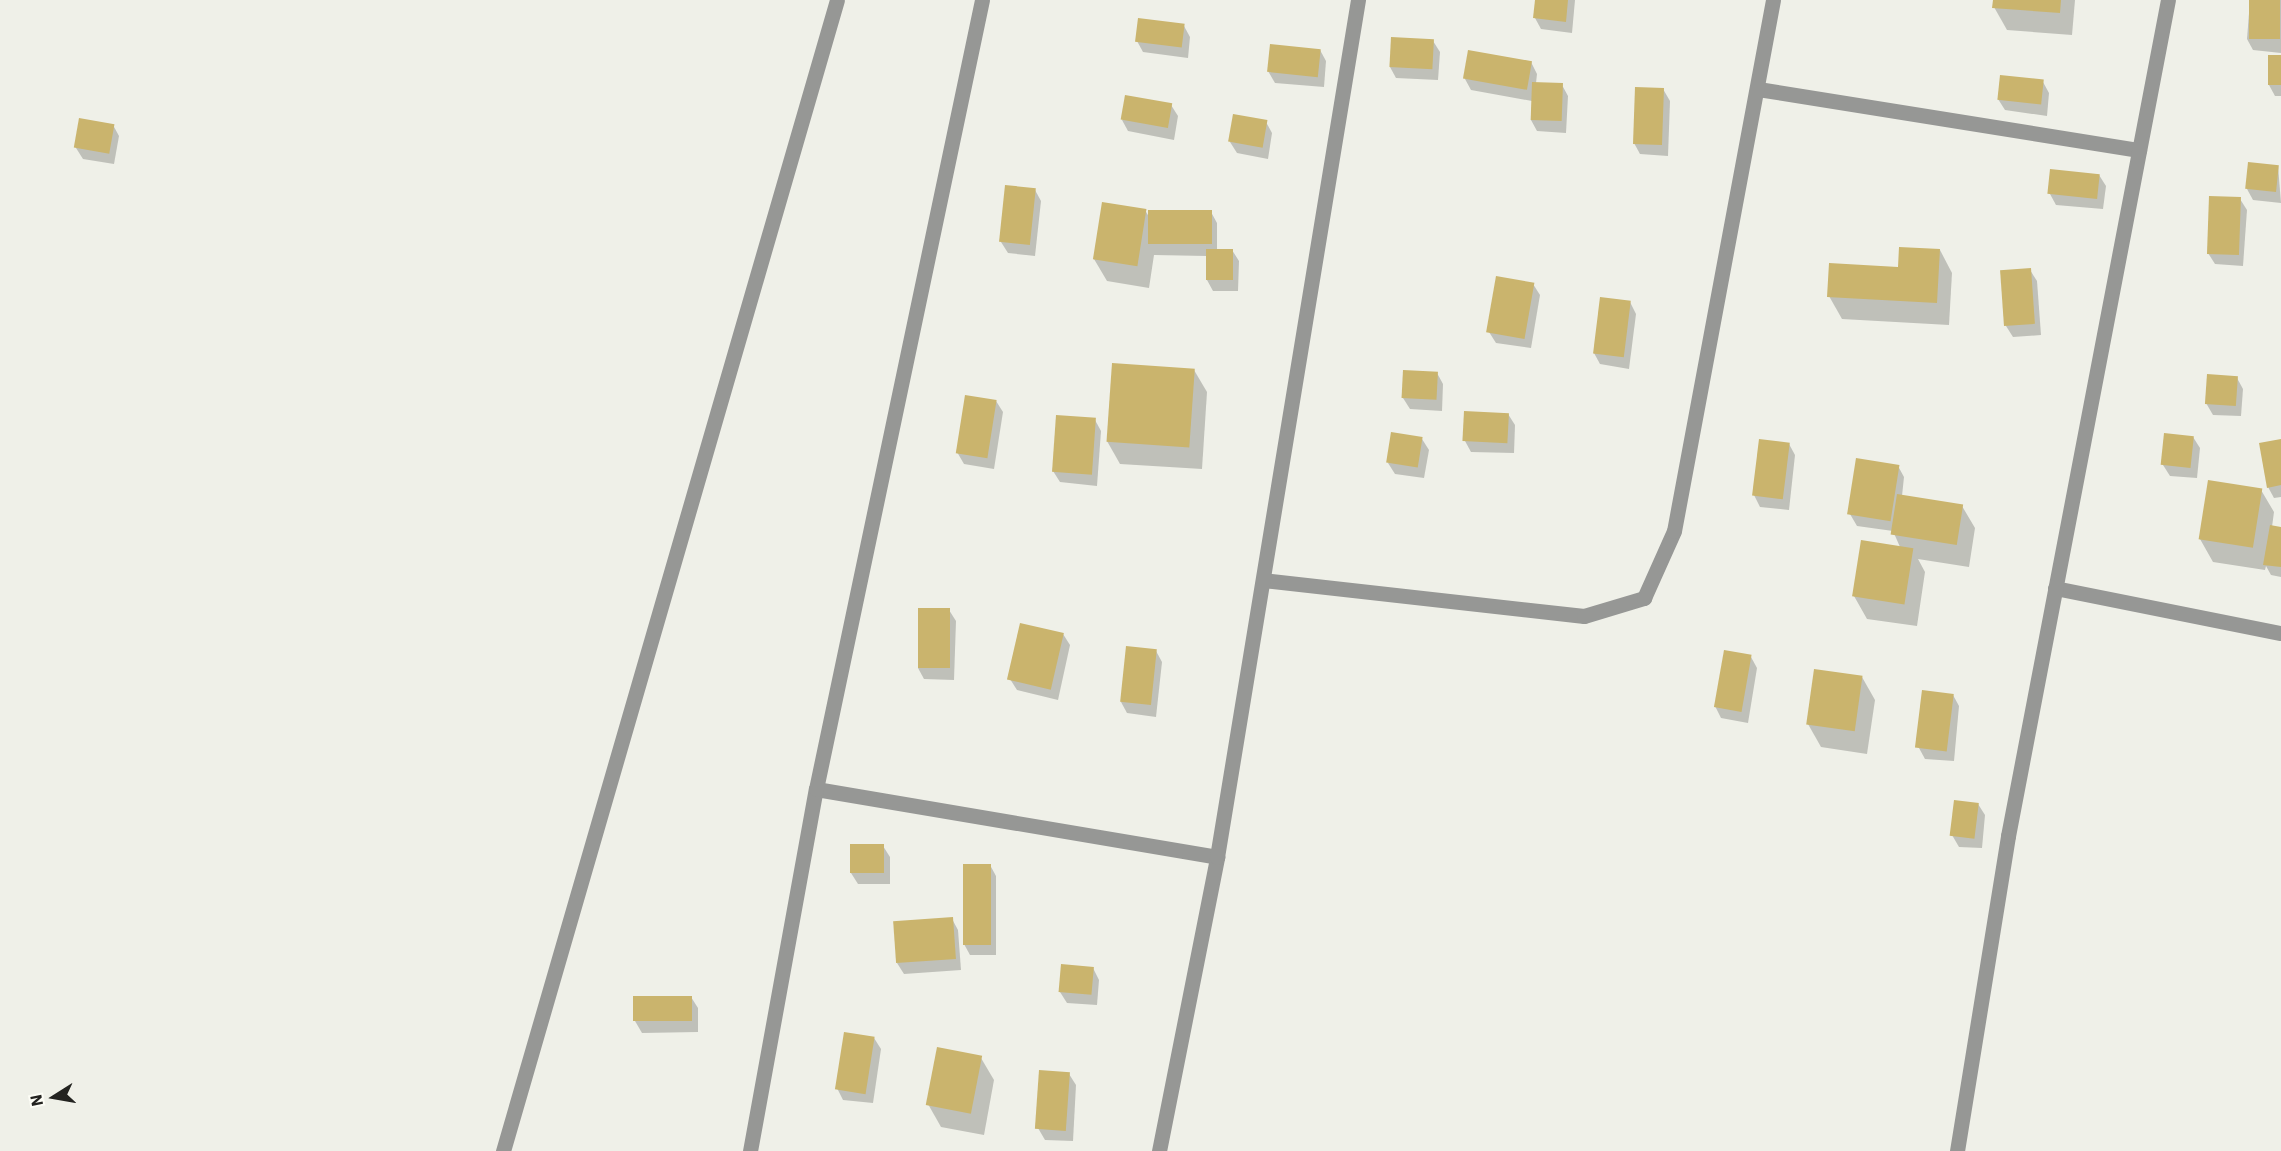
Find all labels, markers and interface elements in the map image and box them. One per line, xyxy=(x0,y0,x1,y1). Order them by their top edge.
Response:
north arrow xyxy=(24,1067,84,1127)
text: N xyxy=(25,1093,47,1108)

